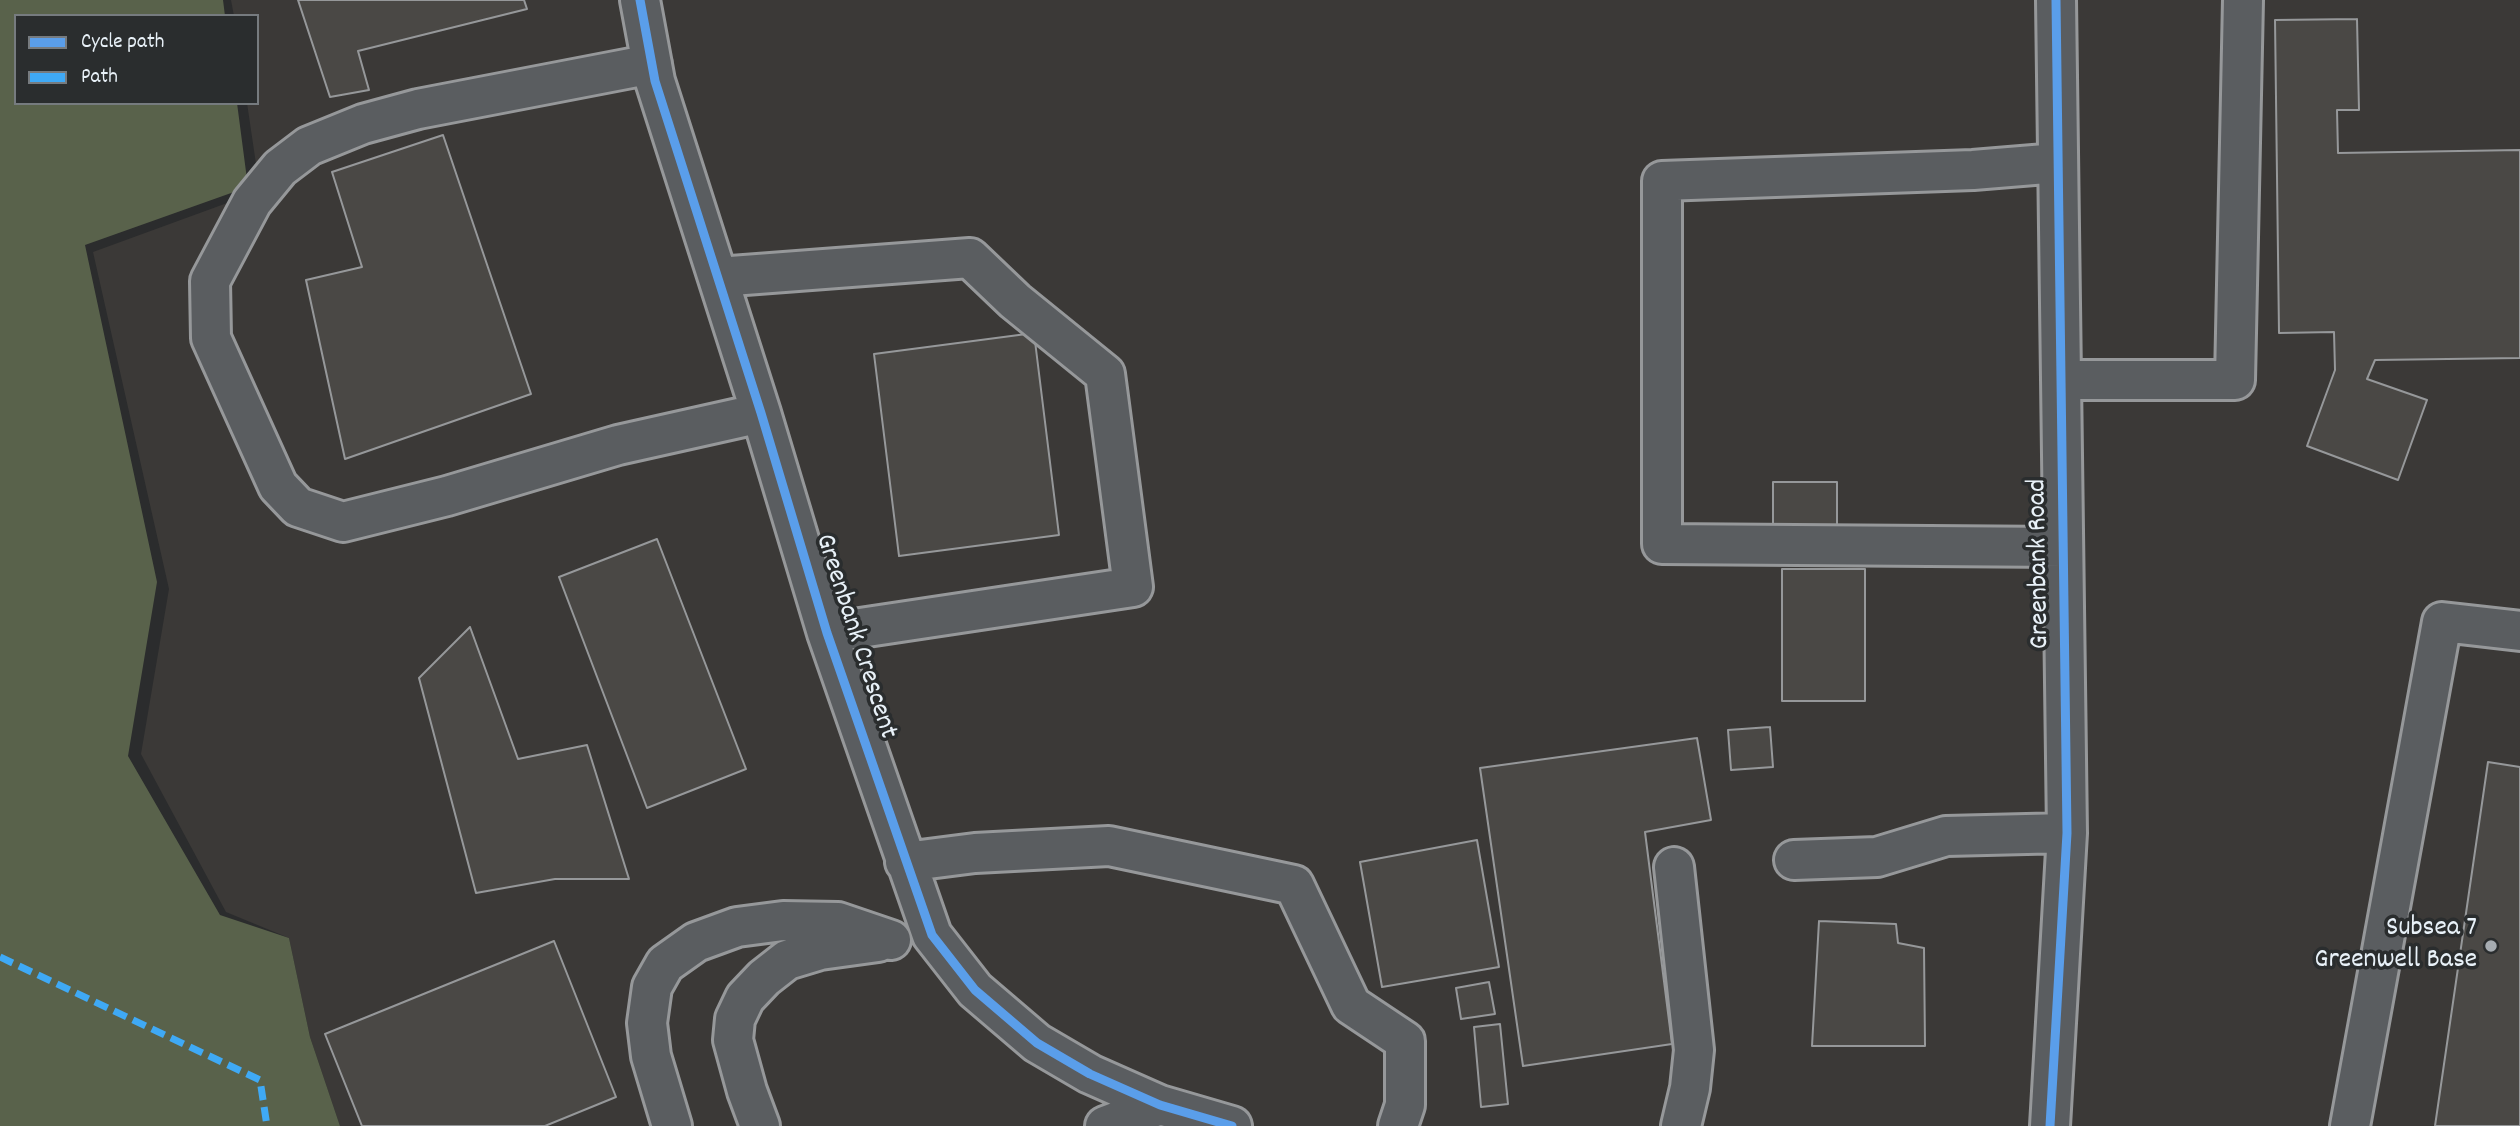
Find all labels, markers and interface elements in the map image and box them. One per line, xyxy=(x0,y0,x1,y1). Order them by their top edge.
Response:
legend xyxy=(14,14,259,105)
text: Cycle path xyxy=(81,28,164,58)
text: Path xyxy=(81,63,118,93)
street label: Greenbank Road xyxy=(2023,478,2059,650)
street label: Greenbank Crescent xyxy=(805,530,903,744)
place label: Subsea 7 Greenwell Base xyxy=(2314,913,2477,979)
marker: Subsea 7 Greenwell Base xyxy=(2483,938,2499,954)

